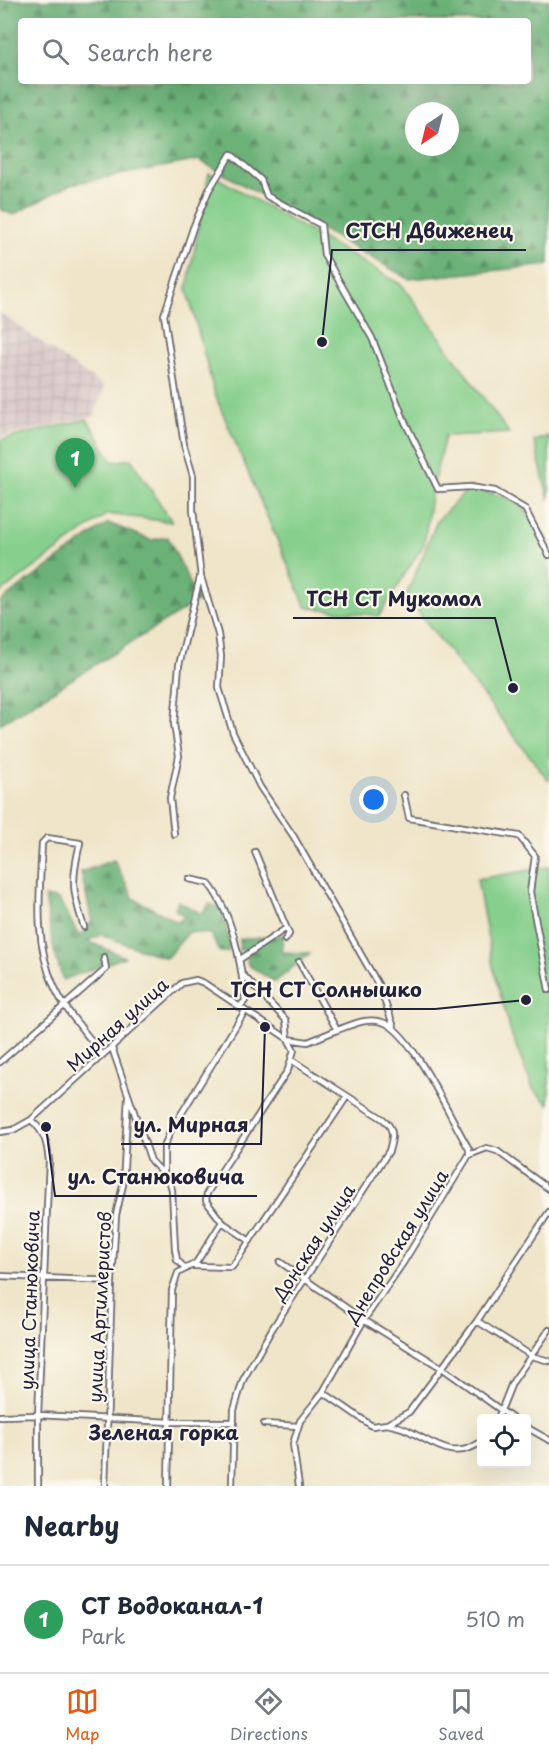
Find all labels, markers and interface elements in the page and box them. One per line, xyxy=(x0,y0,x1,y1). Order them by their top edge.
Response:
search box xyxy=(18,18,531,84)
icon: search xyxy=(39,35,72,68)
text: Search here xyxy=(87,35,213,68)
north arrow xyxy=(405,102,459,156)
callout: СТСН Движенец xyxy=(332,212,526,250)
text: СТСН Движенец xyxy=(345,215,513,245)
pin: 1 xyxy=(56,438,94,488)
callout: ТСН СТ Мукомол xyxy=(293,580,495,618)
text: ТСН СТ Мукомол xyxy=(306,583,482,613)
your location xyxy=(359,785,388,814)
street label: Мирная улица xyxy=(60,970,174,1077)
callout: ТСН СТ Солнышко xyxy=(217,971,435,1009)
text: ТСН СТ Солнышко xyxy=(230,974,422,1004)
callout: ул. Мирная xyxy=(121,1106,261,1144)
text: ул. Мирная xyxy=(133,1109,249,1139)
callout: ул. Станюковича xyxy=(55,1158,257,1196)
text: ул. Станюковича xyxy=(68,1161,245,1191)
street label: Днепровская улица xyxy=(337,1163,455,1329)
street label: Донская улица xyxy=(265,1178,361,1306)
street label: улица Станюковича xyxy=(12,1209,46,1390)
street label: улица Артиллеристов xyxy=(81,1211,117,1403)
map controls xyxy=(477,1414,531,1468)
button: locate xyxy=(477,1414,531,1468)
district label: Зеленая горка xyxy=(88,1417,239,1447)
text: Nearby xyxy=(24,1506,119,1545)
text: СТ Водоканал-1 xyxy=(81,1588,263,1621)
text: 1 xyxy=(39,1604,48,1634)
text: 510 m xyxy=(465,1604,525,1634)
text: Park xyxy=(81,1621,126,1651)
tab: Map xyxy=(65,1685,99,1745)
tab: Directions xyxy=(230,1685,308,1745)
tab: Saved xyxy=(438,1685,484,1745)

